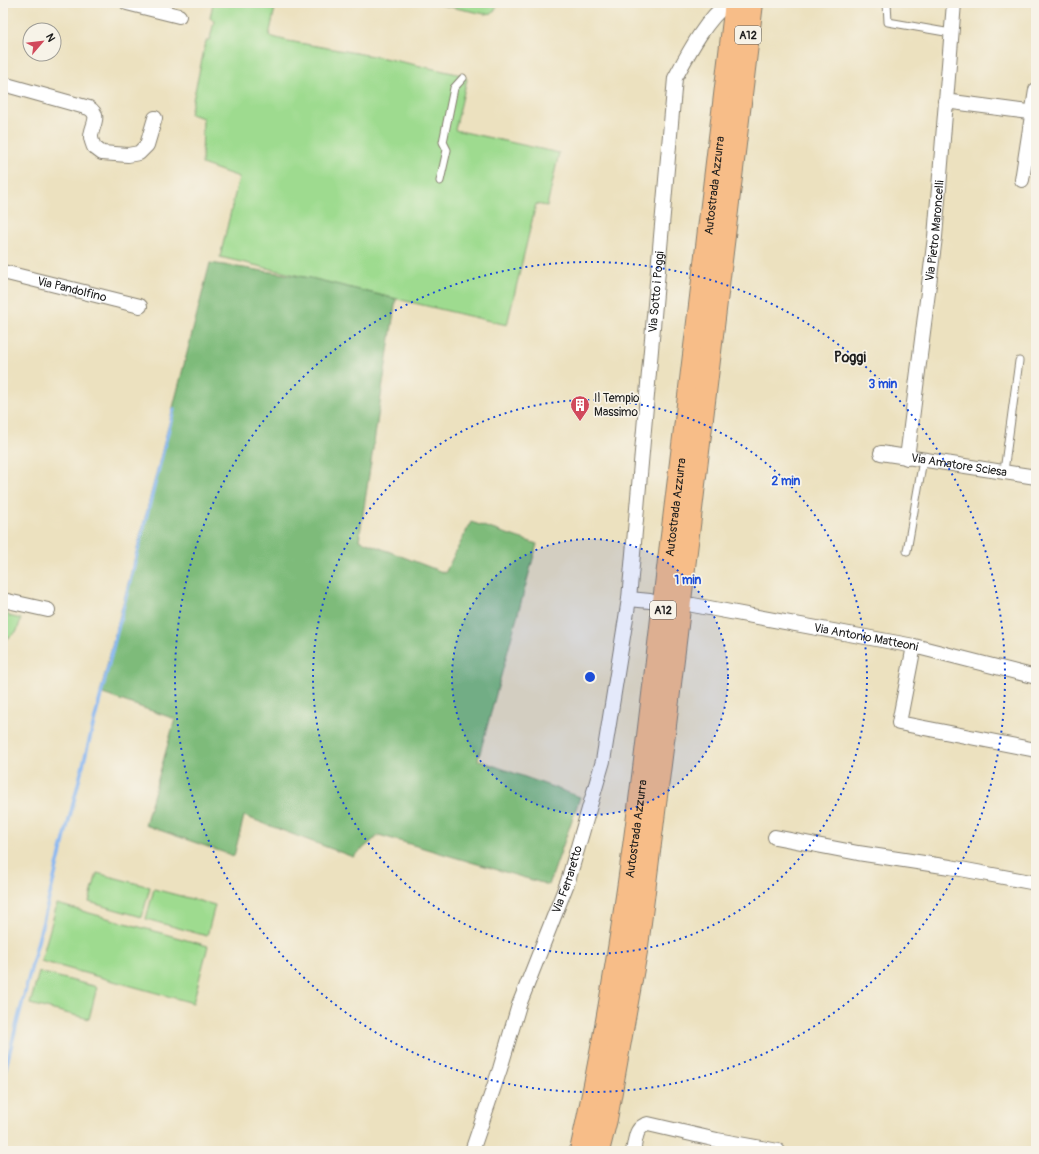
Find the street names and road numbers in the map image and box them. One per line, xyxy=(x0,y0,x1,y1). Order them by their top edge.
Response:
road number: A12 xyxy=(735,26,761,44)
street label: Autostrada Azzurra xyxy=(701,135,728,236)
street label: Via Pietro Maroncelli xyxy=(922,180,947,282)
street label: Via Sotto i Poggi xyxy=(645,251,667,333)
street label: Via Pandolfino xyxy=(36,273,109,305)
street label: Via Amatore Sciesa xyxy=(910,450,1009,480)
street label: Autostrada Azzurra xyxy=(662,457,689,557)
road number: A12 xyxy=(650,601,676,619)
street label: Via Antonio Matteoni xyxy=(813,620,920,654)
street label: Autostrada Azzurra xyxy=(622,778,650,879)
street label: Via Ferraretto xyxy=(549,843,586,915)

